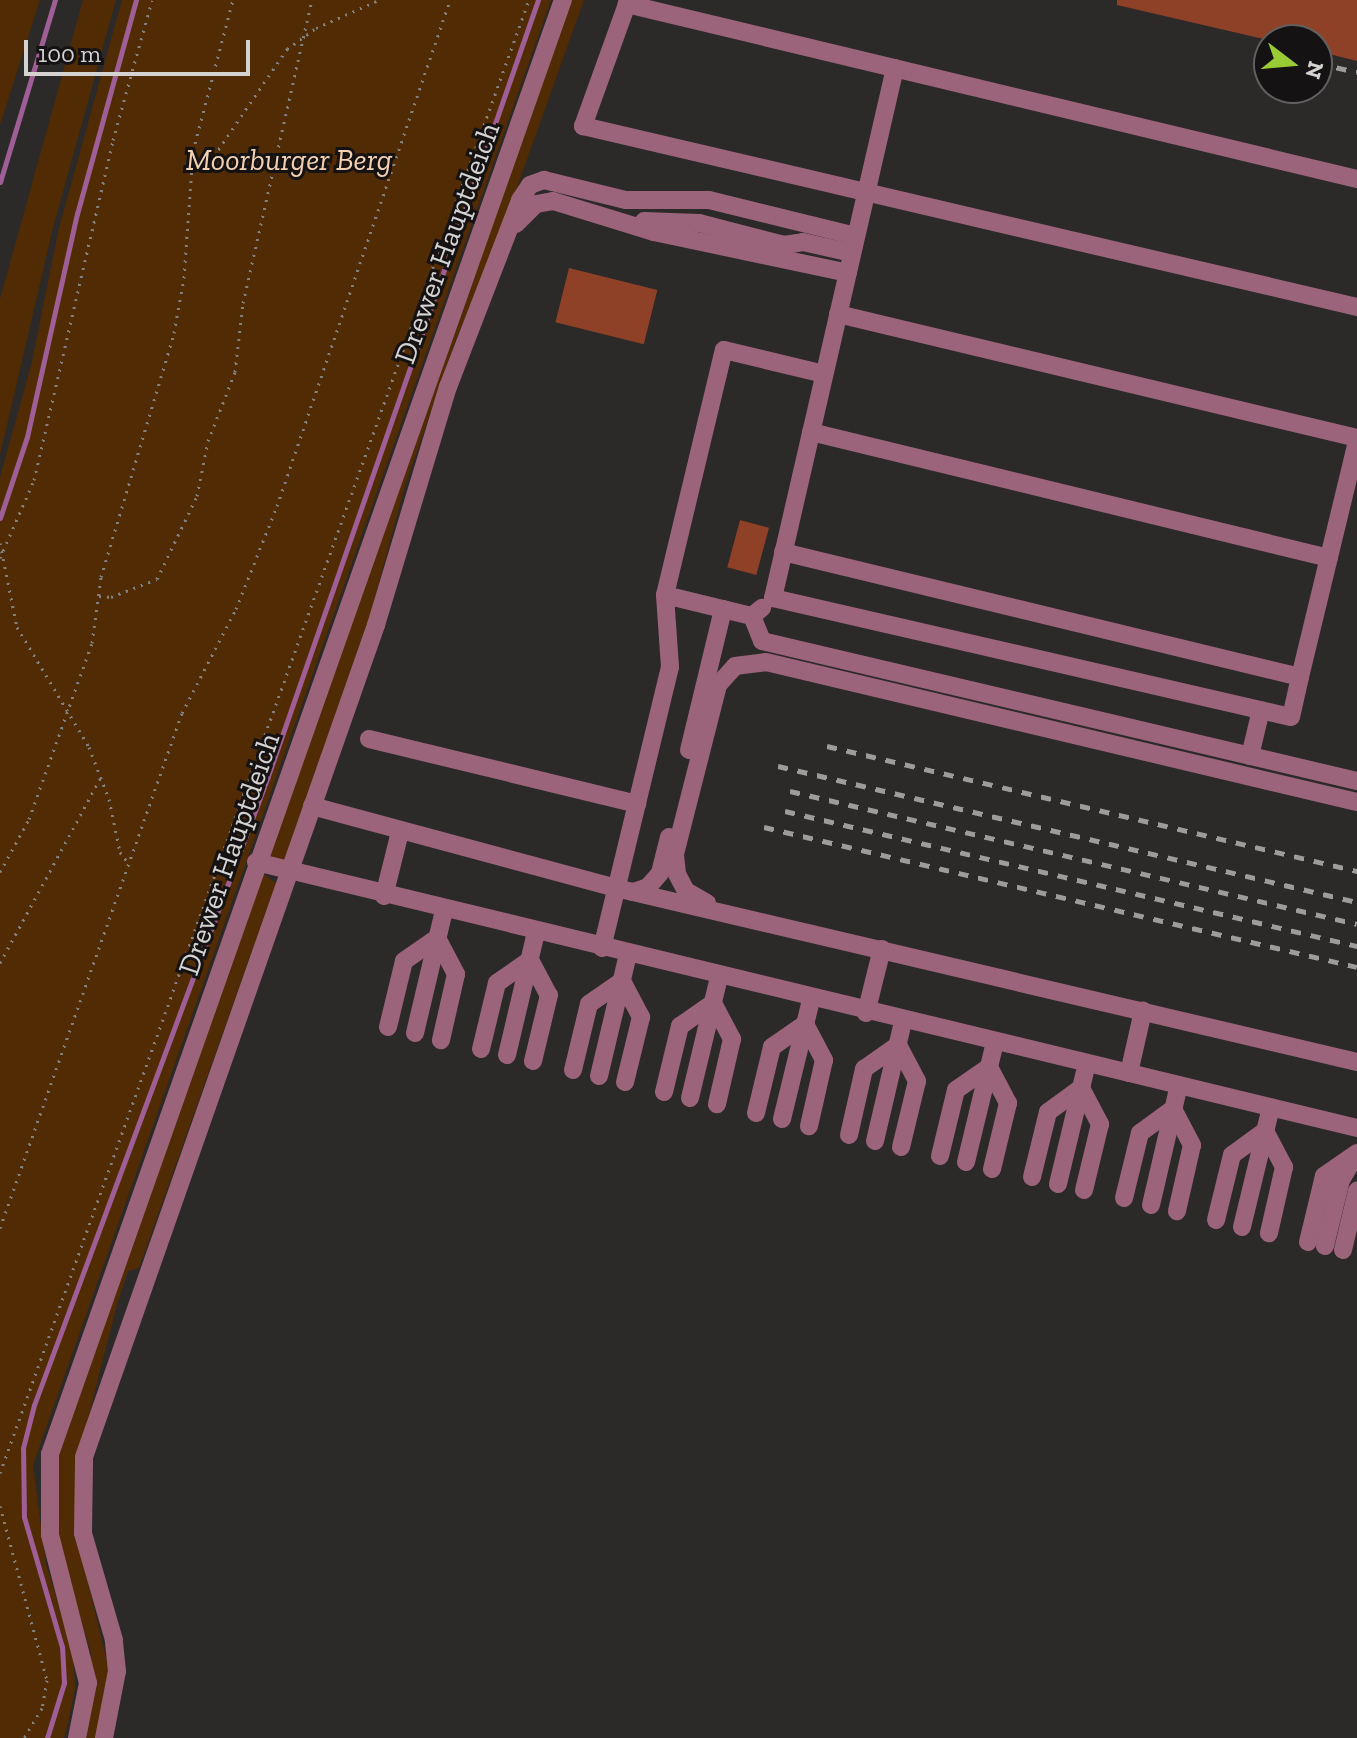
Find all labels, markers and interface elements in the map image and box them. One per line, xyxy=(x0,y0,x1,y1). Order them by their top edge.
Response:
scale bar xyxy=(28,24,254,74)
north arrow xyxy=(1253,24,1333,104)
text: 100 m xyxy=(38,39,101,68)
text: N xyxy=(1299,58,1330,82)
street label: Drewer Hauptdeich xyxy=(387,117,507,369)
park label: Moorburger Berg xyxy=(186,142,392,178)
street label: Drewer Hauptdeich xyxy=(171,728,287,980)

